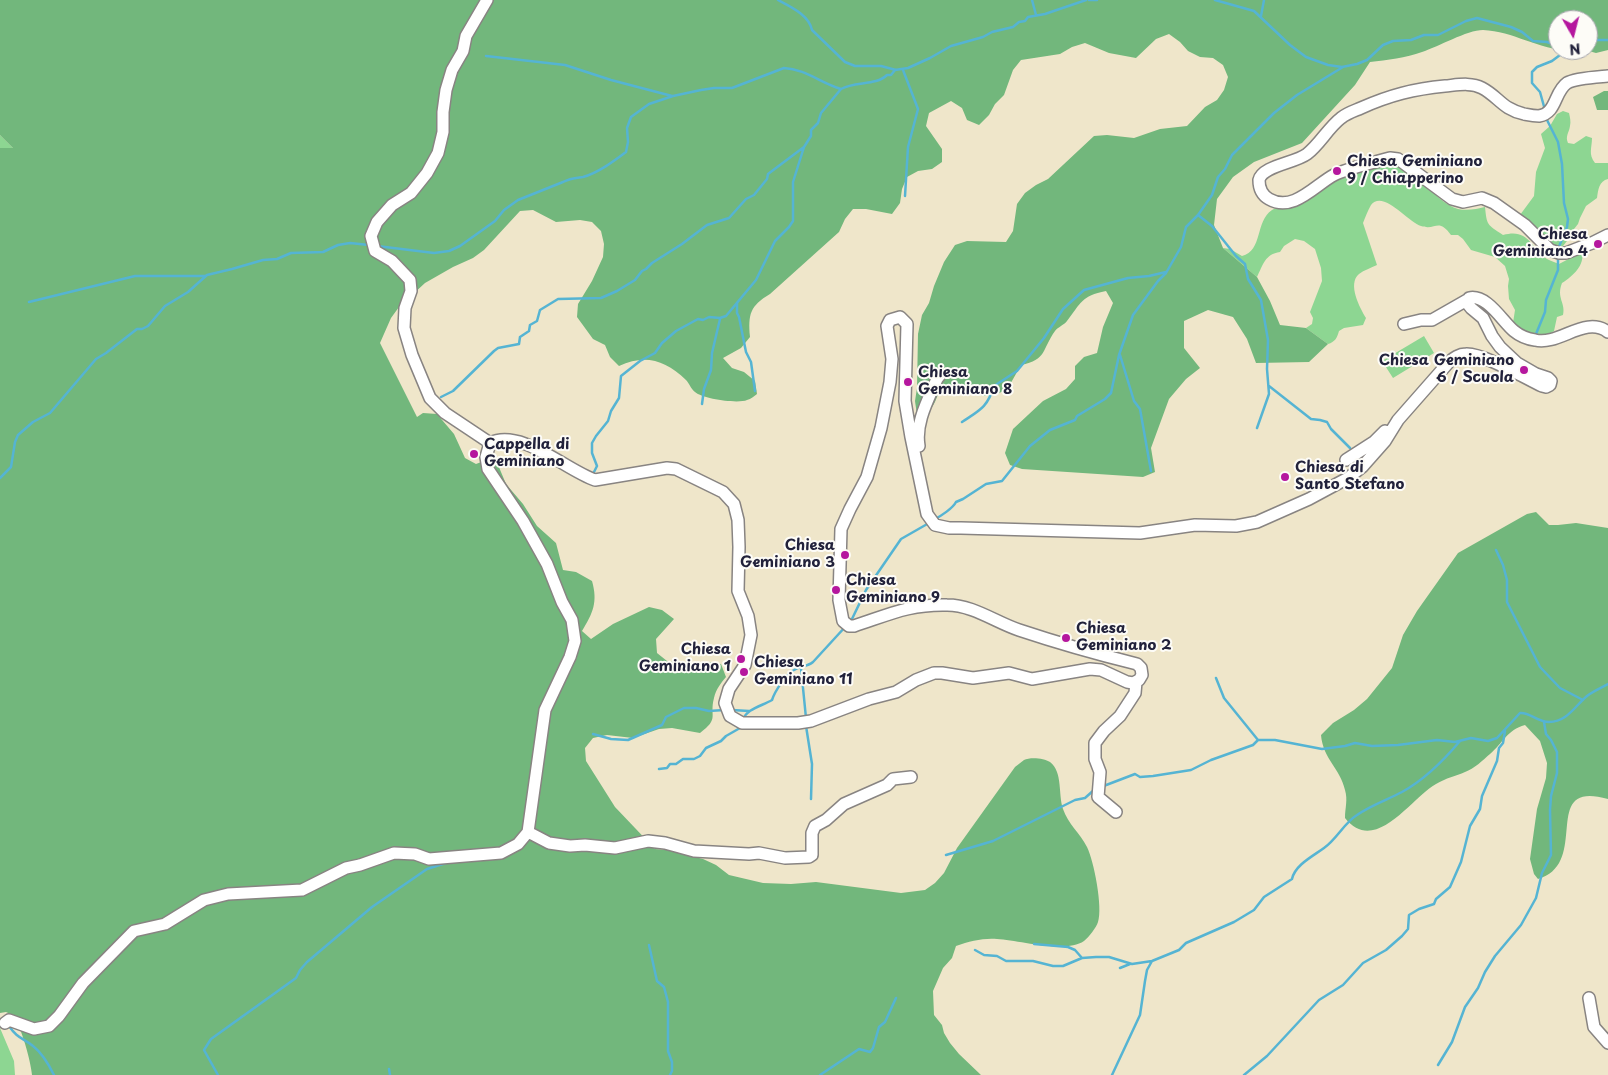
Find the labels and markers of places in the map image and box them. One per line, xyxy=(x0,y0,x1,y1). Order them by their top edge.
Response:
place label: Chiesa Geminiano 9 / Chiapperino xyxy=(1347,153,1482,188)
marker: Chiesa Geminiano 9 / Chiapperino xyxy=(1331,165,1343,177)
place label: Chiesa Geminiano 4 xyxy=(1493,226,1588,261)
marker: Chiesa Geminiano 4 xyxy=(1592,238,1604,250)
place label: Chiesa Geminiano 6 / Scuola xyxy=(1379,352,1514,387)
place label: Chiesa Geminiano 8 xyxy=(918,364,1012,399)
marker: Chiesa Geminiano 6 / Scuola xyxy=(1518,364,1530,376)
marker: Chiesa Geminiano 8 xyxy=(902,376,914,388)
place label: Cappella di Geminiano xyxy=(484,436,569,471)
marker: Cappella di Geminiano xyxy=(468,448,480,460)
place label: Chiesa di Santo Stefano xyxy=(1295,459,1404,494)
marker: Chiesa di Santo Stefano xyxy=(1279,471,1291,483)
place label: Chiesa Geminiano 3 xyxy=(740,537,835,572)
marker: Chiesa Geminiano 3 xyxy=(839,549,851,561)
place label: Chiesa Geminiano 9 xyxy=(846,572,940,607)
marker: Chiesa Geminiano 9 xyxy=(830,584,842,596)
place label: Chiesa Geminiano 2 xyxy=(1076,620,1172,655)
marker: Chiesa Geminiano 2 xyxy=(1060,632,1072,644)
place label: Chiesa Geminiano 1 xyxy=(639,641,731,676)
marker: Chiesa Geminiano 1 xyxy=(735,653,747,665)
place label: Chiesa Geminiano 11 xyxy=(754,654,853,689)
marker: Chiesa Geminiano 11 xyxy=(738,666,750,678)

